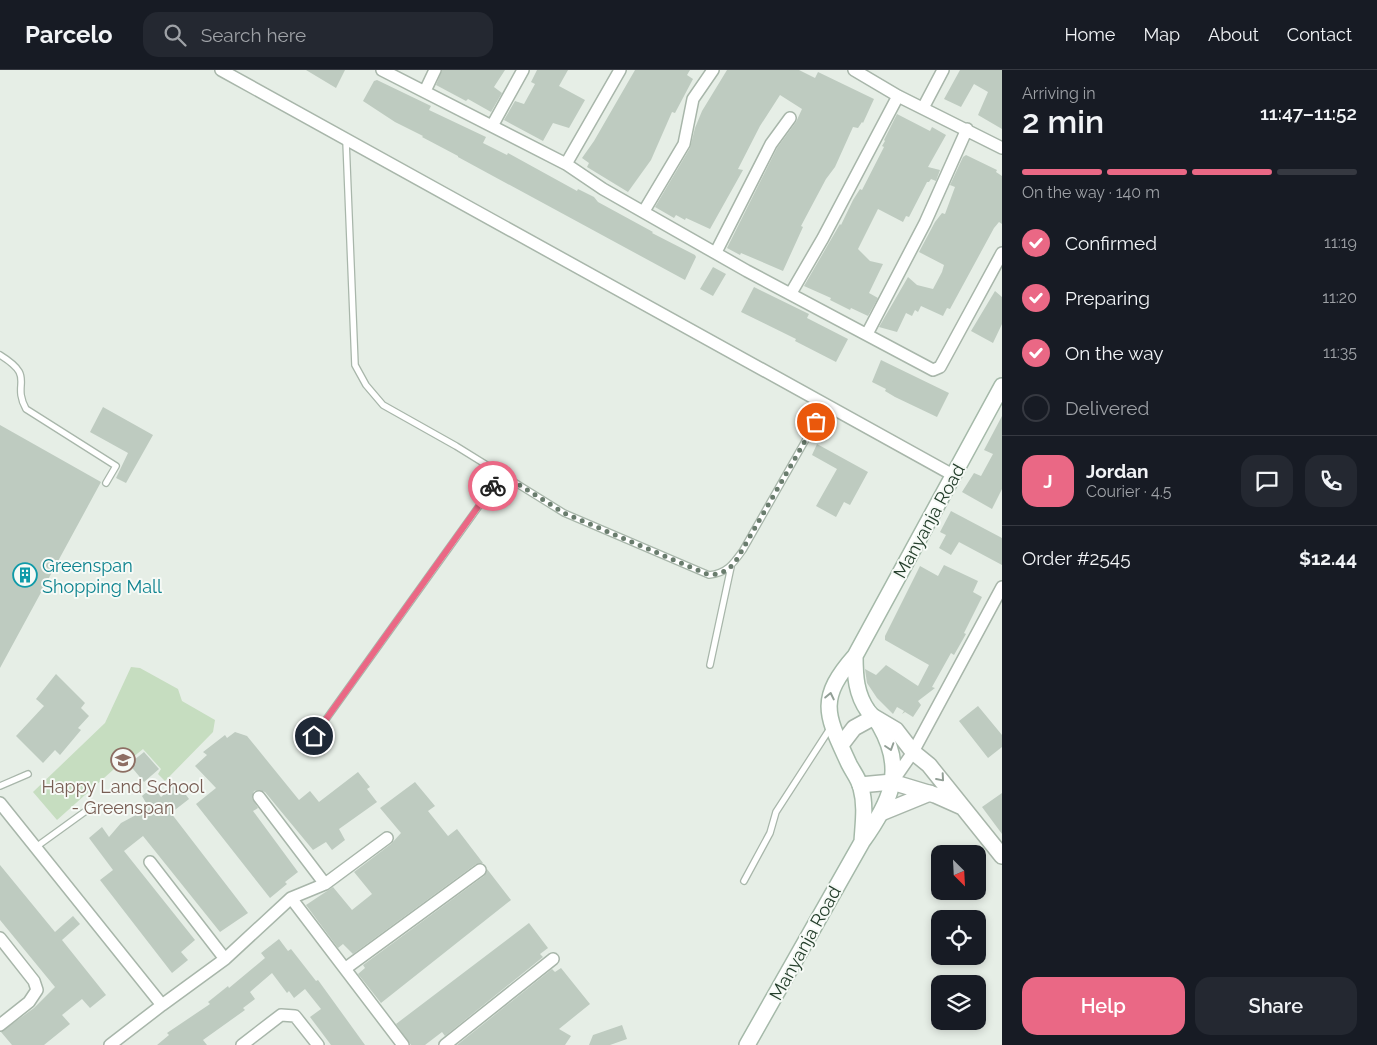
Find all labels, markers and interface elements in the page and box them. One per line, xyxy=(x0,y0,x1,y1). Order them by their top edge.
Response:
search box xyxy=(143,12,493,57)
text: Parcelo xyxy=(25,20,113,49)
icon: search xyxy=(161,21,189,49)
text: Search here xyxy=(201,24,306,46)
text: Home xyxy=(1064,24,1115,45)
text: Map xyxy=(1143,24,1180,45)
text: About xyxy=(1208,24,1259,45)
text: Contact xyxy=(1287,24,1352,45)
text: Arriving in xyxy=(1022,84,1096,103)
text: 11:47–11:52 xyxy=(1260,102,1357,124)
text: 2 min xyxy=(1022,103,1104,140)
text: On the way · 140 m xyxy=(1022,183,1160,202)
icon: check xyxy=(1022,229,1050,257)
text: Confirmed xyxy=(1065,232,1157,254)
text: 11:19 xyxy=(1324,233,1357,252)
icon: check xyxy=(1022,284,1050,312)
text: Preparing xyxy=(1065,287,1150,309)
text: 11:20 xyxy=(1322,288,1357,307)
icon: check xyxy=(1022,339,1050,367)
text: On the way xyxy=(1065,342,1164,364)
text: 11:35 xyxy=(1323,343,1357,362)
text: Delivered xyxy=(1065,397,1149,419)
pin xyxy=(795,401,837,443)
icon: bag xyxy=(802,408,830,436)
button: chat xyxy=(1241,455,1293,507)
button: phone xyxy=(1305,455,1357,507)
street label: Manyanja Road xyxy=(889,460,969,582)
text: Jordan xyxy=(1086,460,1149,482)
courier xyxy=(468,461,518,511)
text: J xyxy=(1043,470,1053,492)
icon: bike xyxy=(479,472,507,500)
text: Courier · 4.5 xyxy=(1086,482,1171,501)
text: Order #2545 xyxy=(1022,547,1131,569)
text: $12.44 xyxy=(1299,547,1357,569)
place label: Greenspan Shopping Mall xyxy=(42,555,162,597)
building icon: Greenspan Shopping Mall xyxy=(12,562,38,588)
one-way arrow xyxy=(824,691,835,700)
pin xyxy=(293,715,335,757)
icon: home xyxy=(300,722,328,750)
one-way arrow xyxy=(885,743,895,751)
school or university icon: Happy Land School - Greenspan xyxy=(110,747,136,773)
one-way arrow xyxy=(935,773,944,782)
place label: Happy Land School - Greenspan xyxy=(42,776,205,818)
north arrow xyxy=(931,845,986,900)
map controls xyxy=(931,845,986,1030)
street label: Manyanja Road xyxy=(765,882,845,1004)
button: locate xyxy=(931,910,986,965)
button: layers xyxy=(931,975,986,1030)
button: Help xyxy=(1022,977,1185,1035)
button: Share xyxy=(1195,977,1357,1035)

